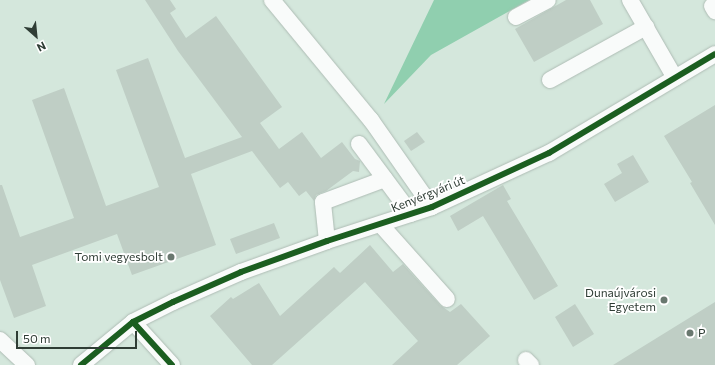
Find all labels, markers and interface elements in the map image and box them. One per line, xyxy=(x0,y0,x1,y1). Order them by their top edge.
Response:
north arrow xyxy=(16,16,56,56)
text: N xyxy=(35,39,48,55)
street label: Kenyérgyári út xyxy=(389,173,467,215)
place label: Tomi vegyesbolt xyxy=(74,250,163,264)
marker: Tomi vegyesbolt xyxy=(166,252,176,262)
place label: Dunaújvárosi Egyetem xyxy=(585,286,656,314)
marker: Dunaújvárosi Egyetem xyxy=(659,295,669,305)
scale bar xyxy=(18,323,139,349)
place label: P xyxy=(698,326,706,340)
marker: P xyxy=(685,328,695,338)
text: 50 m xyxy=(23,331,51,345)

